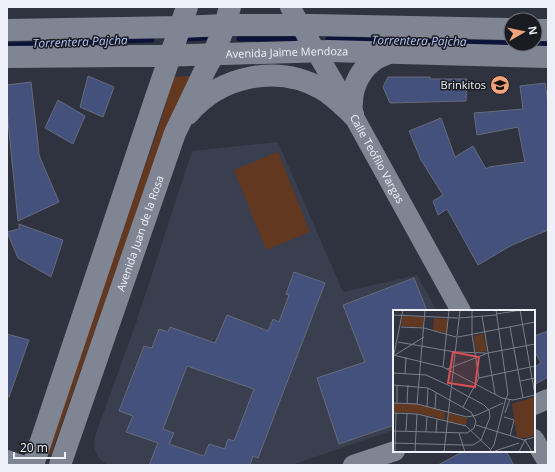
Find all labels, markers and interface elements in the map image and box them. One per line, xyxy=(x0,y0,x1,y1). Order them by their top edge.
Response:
north arrow xyxy=(503,12,543,52)
text: N xyxy=(525,25,541,36)
water label: Torrentera Pajcha xyxy=(32,31,128,52)
water label: Torrentera Pajcha xyxy=(371,31,467,50)
street label: Avenida Jaime Mendoza xyxy=(225,43,348,61)
school or university icon: Brinkitos xyxy=(489,74,511,96)
place label: Brinkitos xyxy=(441,77,486,92)
street label: Calle Teófilo Vargas xyxy=(347,111,408,206)
street label: Avenida Juan de la Rosa xyxy=(113,173,167,293)
inset map xyxy=(393,310,535,452)
scale bar xyxy=(14,434,65,460)
text: 20 m xyxy=(20,439,48,456)

